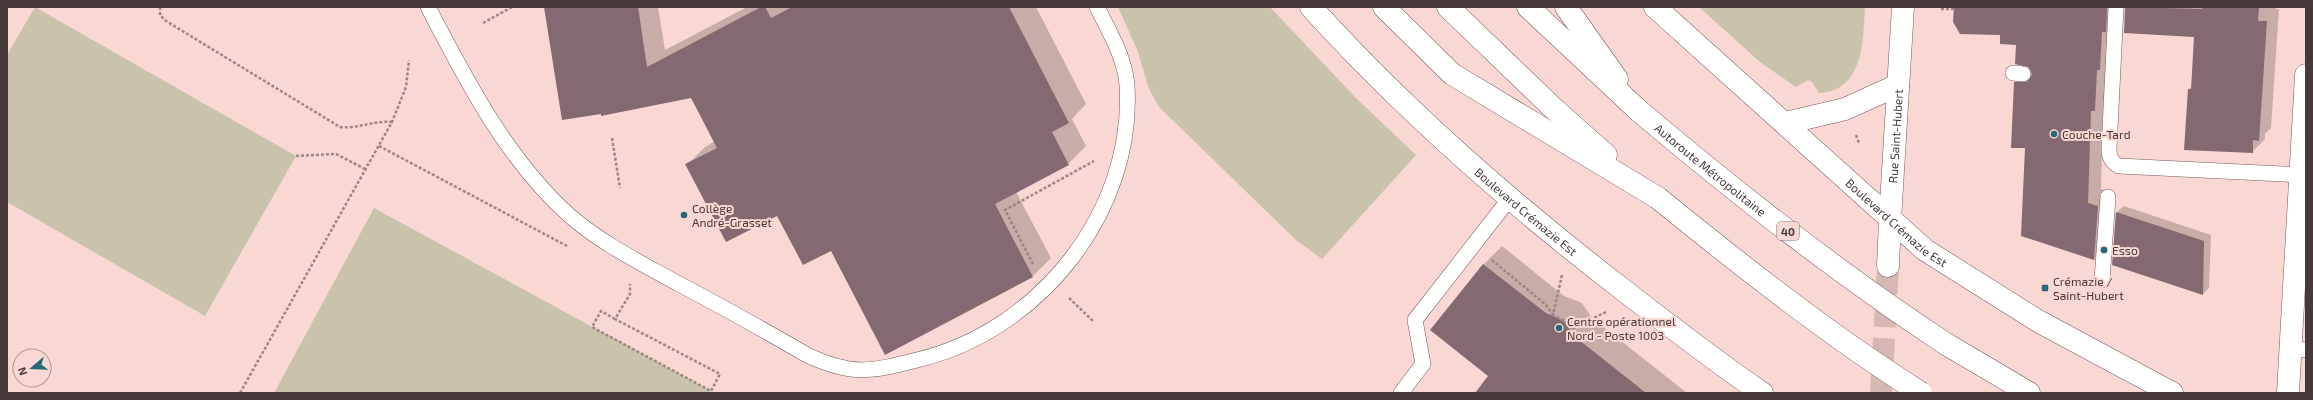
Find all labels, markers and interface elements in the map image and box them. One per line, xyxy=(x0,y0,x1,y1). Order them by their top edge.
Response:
street label: Rue Saint-Hubert xyxy=(1885,88,1905,184)
street label: Autoroute Métropolitaine xyxy=(1652,120,1769,219)
place label: Couche-Tard xyxy=(2062,127,2131,141)
marker: Couche-Tard xyxy=(2049,129,2059,139)
street label: Boulevard Crémazie Est xyxy=(1472,164,1580,258)
street label: Boulevard Crémazie Est xyxy=(1843,175,1950,270)
place label: Collège André-Grasset xyxy=(692,201,772,229)
marker: Collège André-Grasset xyxy=(679,210,689,220)
road number: 40 xyxy=(1777,222,1799,240)
place label: Esso xyxy=(2112,243,2138,257)
marker: Esso xyxy=(2099,245,2109,255)
place label: Crémazie / Saint-Hubert xyxy=(2053,274,2124,302)
marker: Crémazie / Saint-Hubert xyxy=(2040,283,2050,293)
place label: Centre opérationnel Nord - Poste 1003 xyxy=(1567,314,1676,342)
marker: Centre opérationnel Nord - Poste 1003 xyxy=(1554,323,1564,333)
north arrow xyxy=(12,348,52,388)
text: N xyxy=(15,365,30,377)

